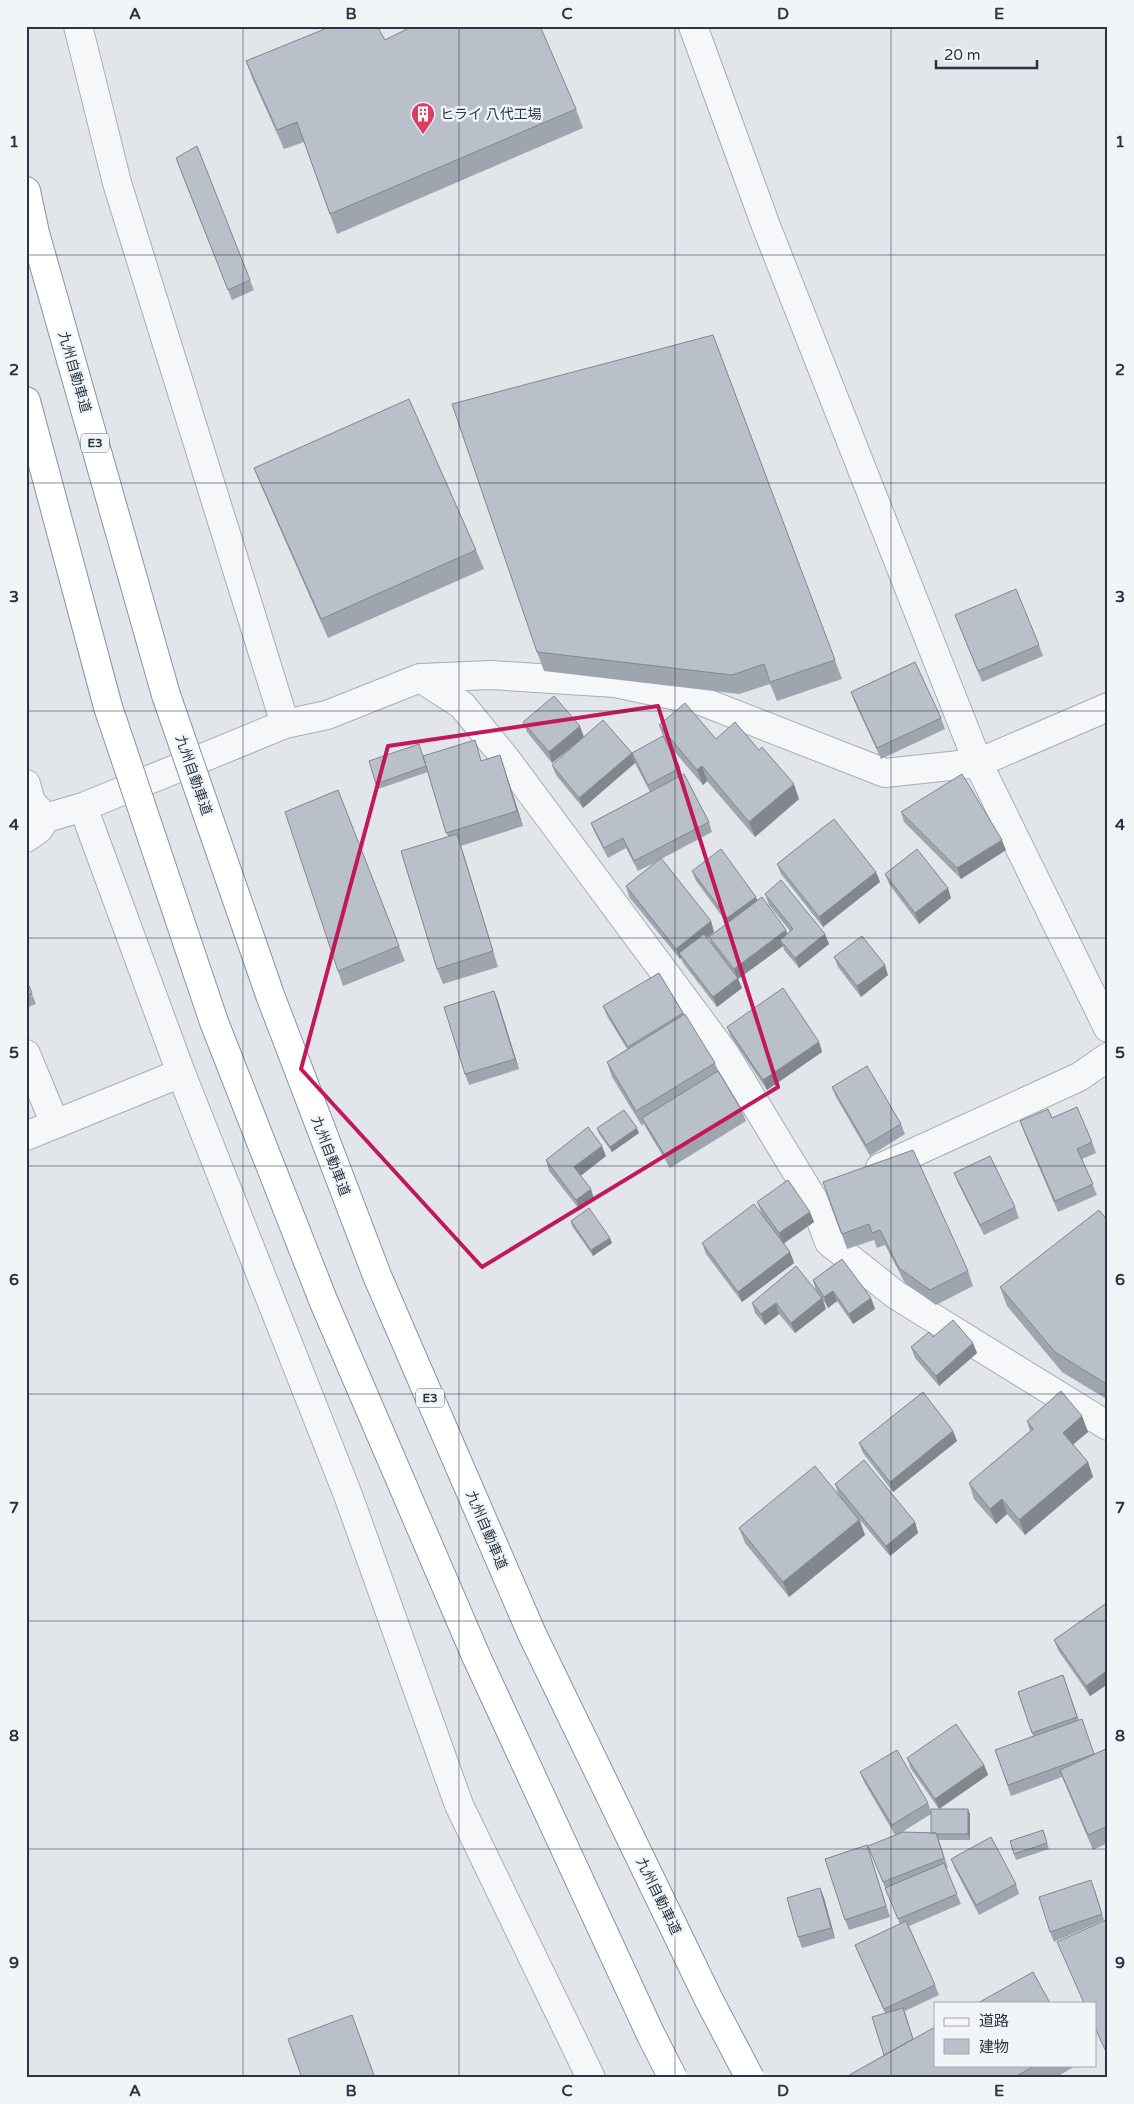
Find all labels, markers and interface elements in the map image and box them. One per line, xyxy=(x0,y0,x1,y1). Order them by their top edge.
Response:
text: A xyxy=(129,4,141,24)
text: B xyxy=(345,4,357,24)
text: C xyxy=(561,4,573,24)
text: D xyxy=(777,4,789,24)
text: E xyxy=(994,4,1004,24)
scale bar xyxy=(936,38,1038,70)
text: 20 m xyxy=(944,46,981,64)
building icon: ヒライ 八代工場 xyxy=(410,101,436,135)
place label: ヒライ 八代工場 xyxy=(440,106,542,123)
text: 1 xyxy=(9,132,19,152)
text: 1 xyxy=(1115,132,1125,152)
street label: 九州自動車道 xyxy=(55,329,94,415)
text: 2 xyxy=(9,360,19,380)
text: 2 xyxy=(1115,360,1125,380)
road number: E3 xyxy=(81,433,109,452)
text: 3 xyxy=(9,587,19,607)
text: 3 xyxy=(1115,587,1125,607)
street label: 九州自動車道 xyxy=(172,733,215,818)
text: 4 xyxy=(9,815,19,835)
text: 4 xyxy=(1115,815,1125,835)
text: 5 xyxy=(9,1043,19,1063)
text: 5 xyxy=(1115,1043,1125,1063)
street label: 九州自動車道 xyxy=(308,1114,354,1198)
text: 6 xyxy=(9,1270,19,1290)
text: 6 xyxy=(1115,1270,1125,1290)
road number: E3 xyxy=(416,1389,444,1408)
street label: 九州自動車道 xyxy=(462,1488,511,1572)
text: 7 xyxy=(9,1498,19,1518)
text: 7 xyxy=(1115,1498,1125,1518)
text: 8 xyxy=(9,1726,19,1746)
text: 8 xyxy=(1115,1726,1125,1746)
street label: 九州自動車道 xyxy=(632,1855,685,1938)
text: 9 xyxy=(9,1953,19,1973)
text: 9 xyxy=(1115,1953,1125,1973)
legend xyxy=(934,2002,1096,2066)
text: 道路 xyxy=(979,2012,1009,2030)
text: 建物 xyxy=(979,2038,1009,2056)
text: A xyxy=(129,2081,141,2101)
text: B xyxy=(345,2081,357,2101)
text: C xyxy=(561,2081,573,2101)
text: D xyxy=(777,2081,789,2101)
text: E xyxy=(994,2081,1004,2101)

